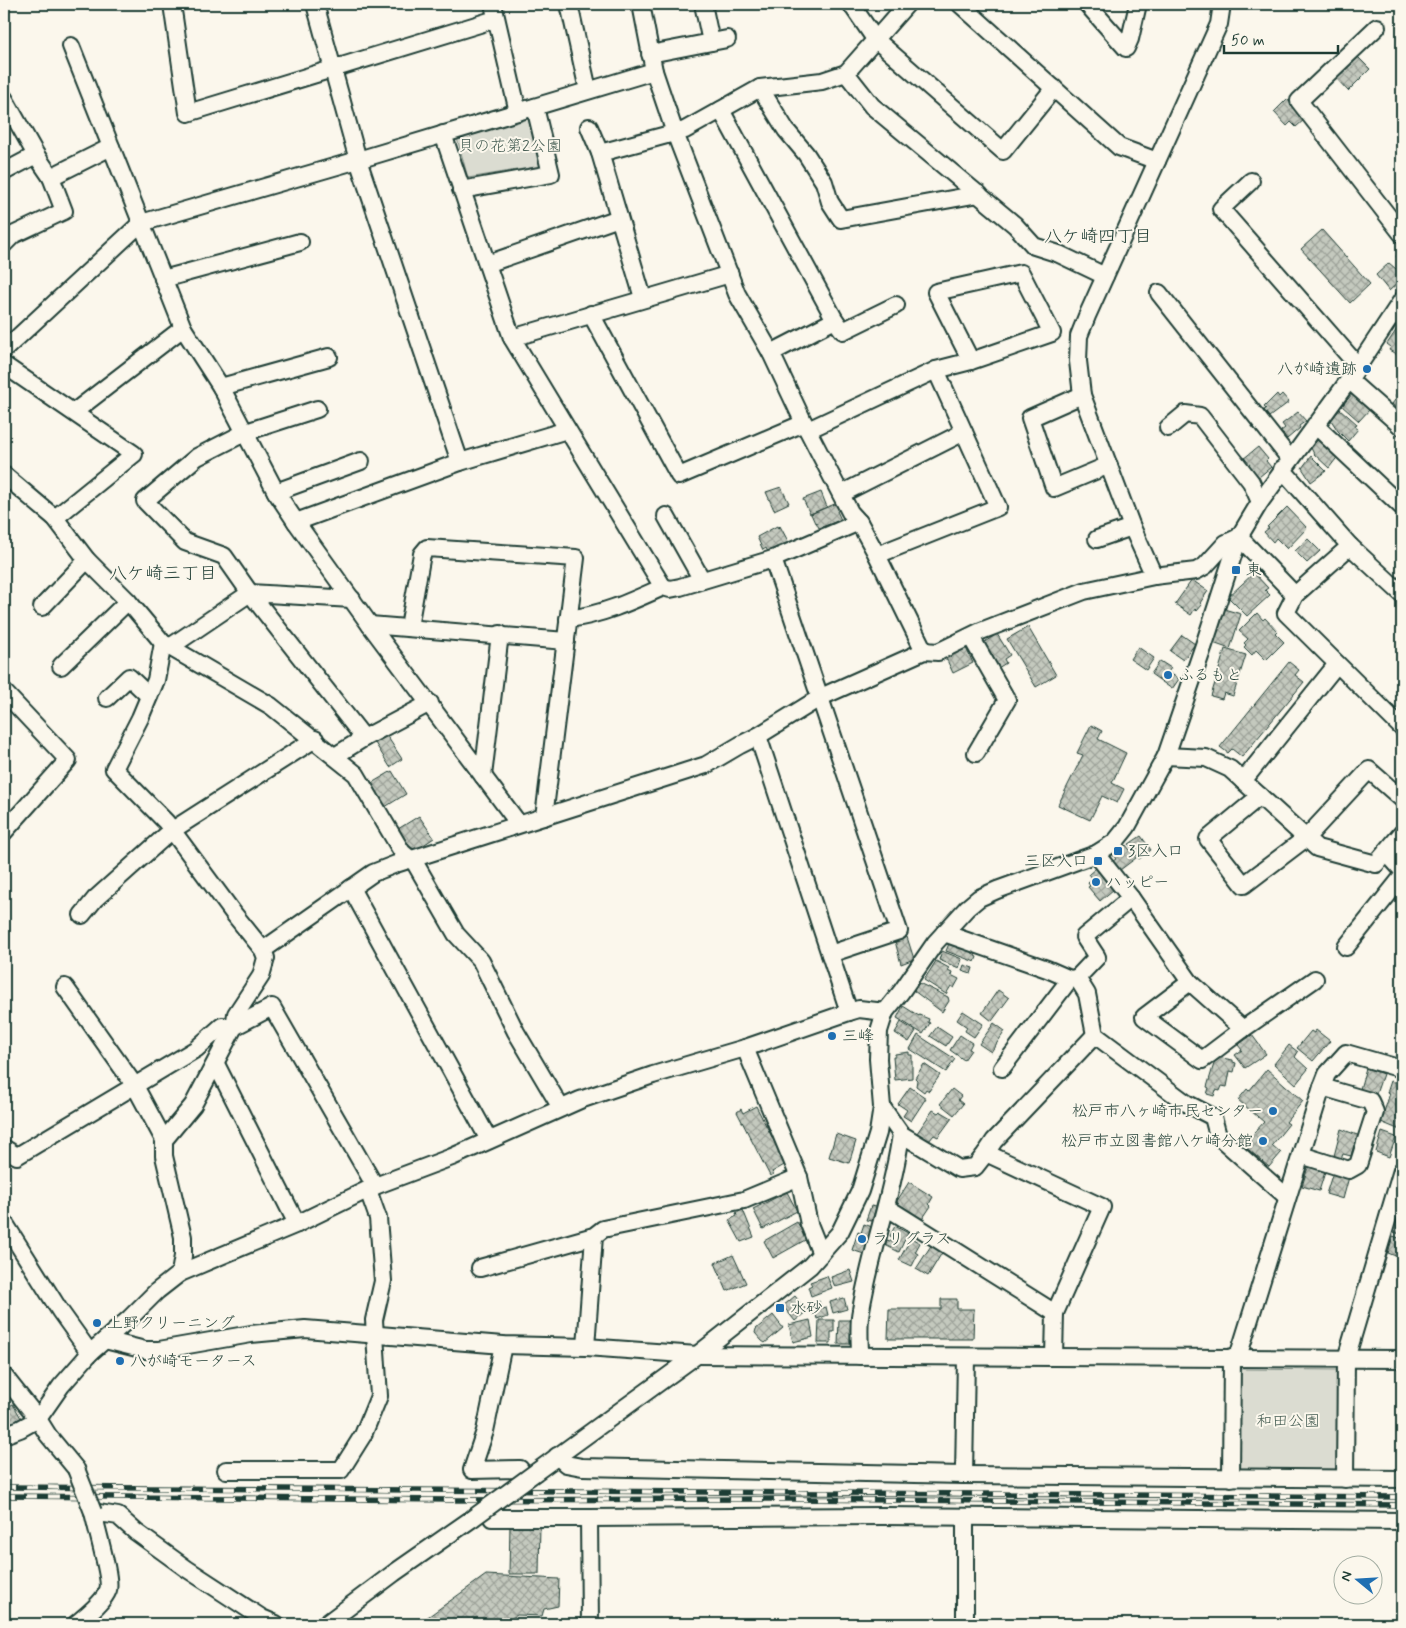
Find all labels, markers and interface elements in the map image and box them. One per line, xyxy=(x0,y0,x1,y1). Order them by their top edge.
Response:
scale bar xyxy=(1224,22,1337,54)
text: 50 m xyxy=(1231,31,1265,51)
park label: 貝の花第2公園 xyxy=(458,136,562,157)
district label: 八ケ崎四丁目 xyxy=(1044,225,1152,249)
place label: 八が崎遺跡 xyxy=(1277,359,1357,380)
marker: 八が崎遺跡 xyxy=(1361,363,1373,375)
place label: 東 xyxy=(1246,560,1262,581)
district label: 八ケ崎三丁目 xyxy=(109,562,217,586)
marker: 東 xyxy=(1230,564,1242,576)
place label: ふるもと xyxy=(1178,665,1242,686)
marker: ふるもと xyxy=(1162,669,1174,681)
place label: 3区入口 xyxy=(1128,841,1183,862)
marker: 3区入口 xyxy=(1112,845,1124,857)
place label: 三区入口 xyxy=(1024,851,1088,872)
marker: 三区入口 xyxy=(1092,855,1104,867)
place label: ハッピー xyxy=(1106,872,1169,893)
marker: ハッピー xyxy=(1090,876,1102,888)
place label: 三峰 xyxy=(842,1026,874,1047)
marker: 三峰 xyxy=(826,1030,838,1042)
place label: 松戸市八ヶ崎市民センター xyxy=(1072,1101,1263,1122)
marker: 松戸市八ヶ崎市民センター xyxy=(1267,1105,1279,1117)
place label: 松戸市立図書館八ケ崎分館 xyxy=(1061,1131,1253,1152)
marker: 松戸市立図書館八ケ崎分館 xyxy=(1257,1135,1269,1147)
place label: ラリグラス xyxy=(872,1229,951,1250)
marker: ラリグラス xyxy=(856,1233,868,1245)
place label: 水砂 xyxy=(790,1298,822,1319)
marker: 水砂 xyxy=(774,1302,786,1314)
place label: 上野クリーニング xyxy=(107,1313,235,1334)
marker: 上野クリーニング xyxy=(91,1317,103,1329)
place label: 八が崎モータース xyxy=(130,1351,257,1372)
marker: 八が崎モータース xyxy=(114,1355,126,1367)
park label: 和田公園 xyxy=(1256,1411,1320,1432)
north arrow xyxy=(1334,1556,1384,1606)
text: N xyxy=(1337,1569,1357,1584)

